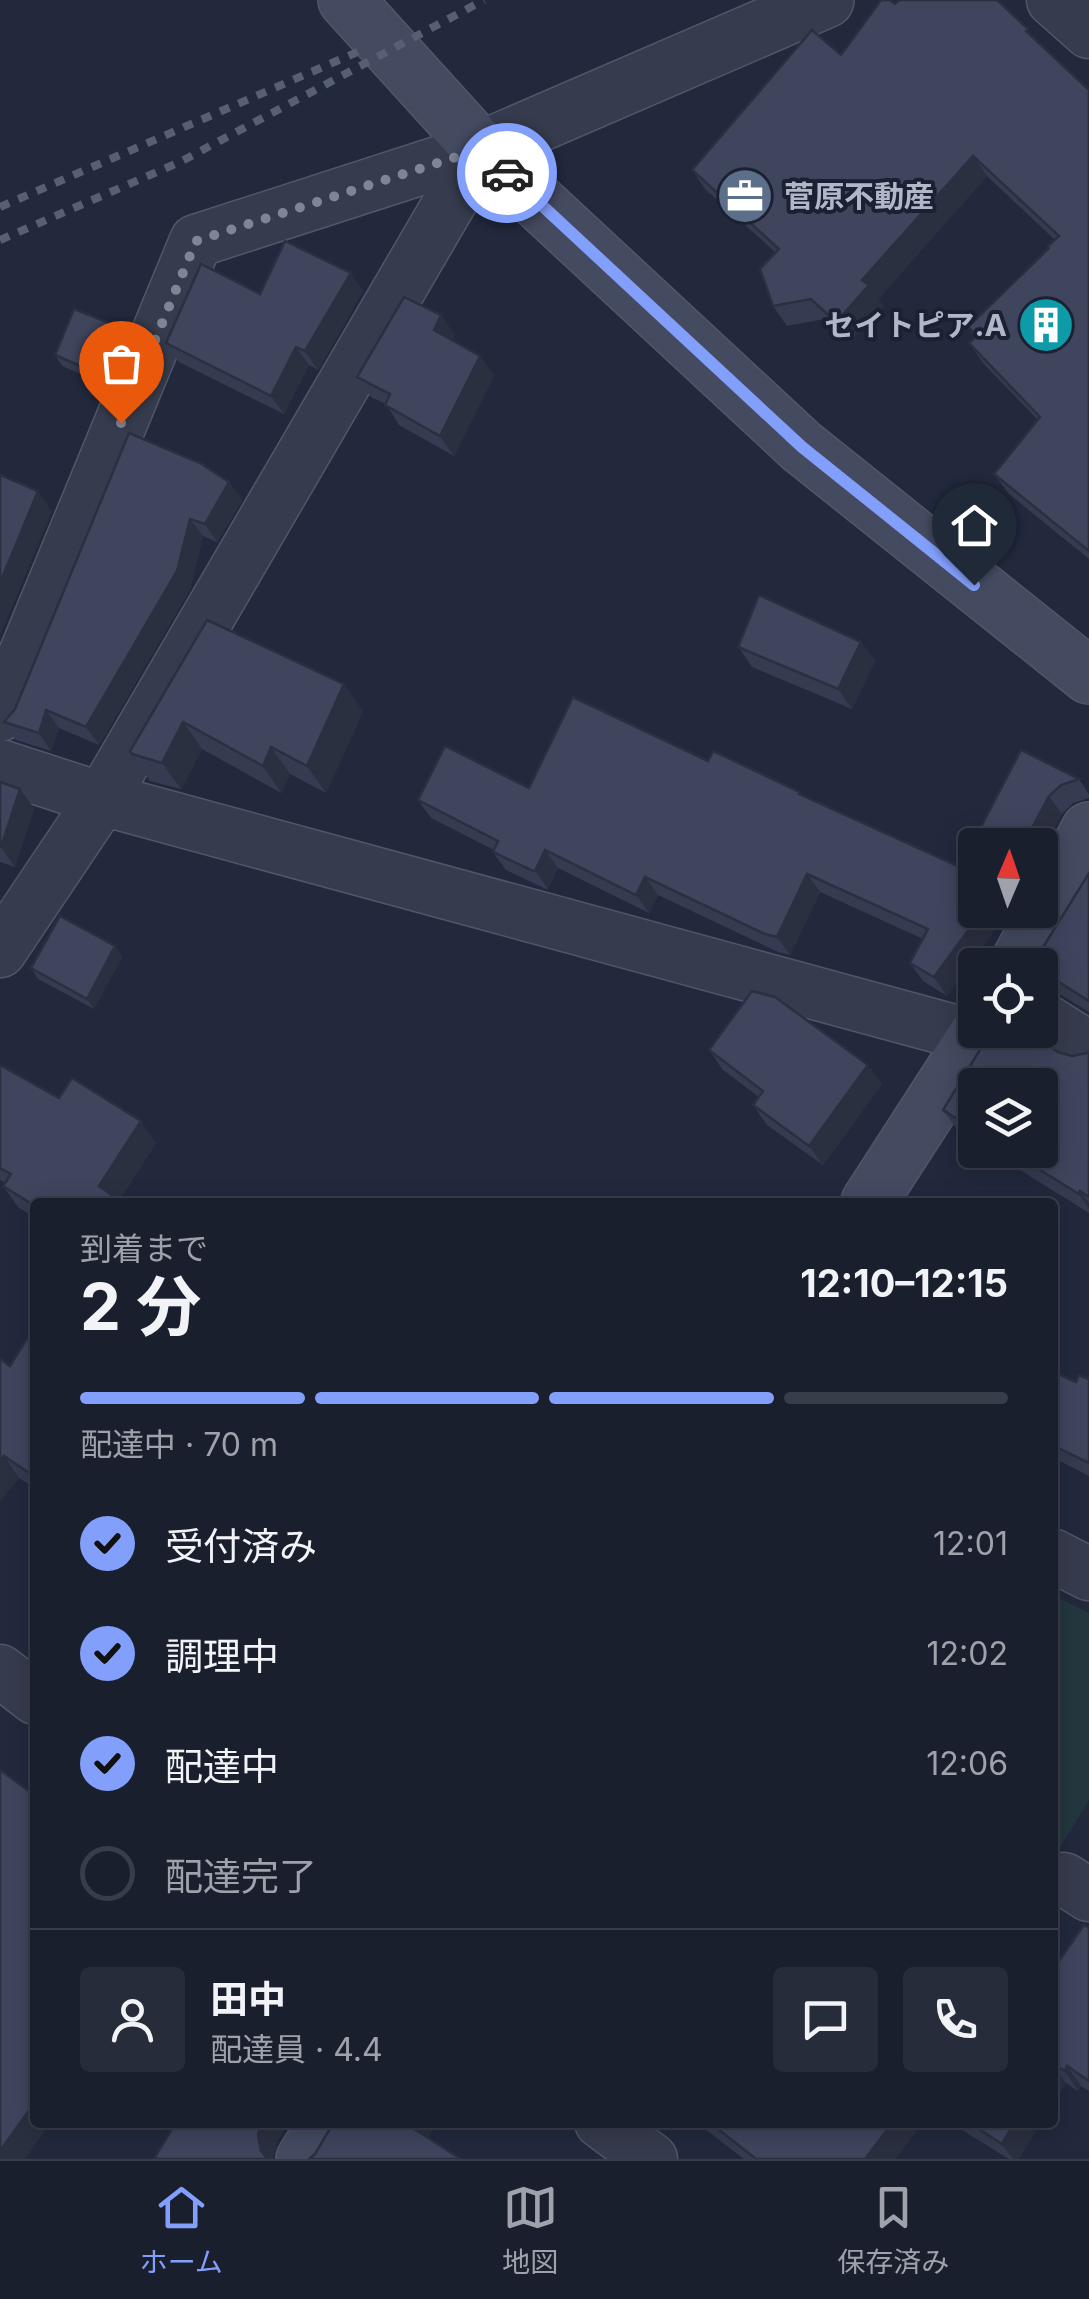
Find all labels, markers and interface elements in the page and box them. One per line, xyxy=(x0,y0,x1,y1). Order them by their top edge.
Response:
courier xyxy=(457,123,557,223)
icon: car xyxy=(480,146,535,201)
office icon: 菅原不動産 xyxy=(715,166,775,226)
place label: 菅原不動産 xyxy=(784,178,934,214)
building icon: セイトピア.A xyxy=(1016,295,1076,355)
place label: セイトピア.A xyxy=(825,307,1007,343)
pin xyxy=(79,321,164,424)
icon: bag xyxy=(94,336,149,391)
pin xyxy=(932,483,1017,586)
icon: home xyxy=(947,498,1002,553)
north arrow xyxy=(958,828,1058,928)
map controls xyxy=(958,828,1058,1168)
button: locate xyxy=(958,948,1058,1048)
button: layers xyxy=(958,1068,1058,1168)
text: 到着まで xyxy=(80,1229,208,1268)
text: 12:10–12:15 xyxy=(800,1260,1008,1306)
text: 2 分 xyxy=(80,1267,201,1346)
text: 配達中 · 70 m xyxy=(80,1425,278,1464)
icon: check xyxy=(80,1516,135,1571)
text: 受付済み xyxy=(165,1523,317,1569)
text: 12:01 xyxy=(933,1524,1008,1563)
icon: check xyxy=(80,1626,135,1681)
text: 調理中 xyxy=(165,1633,279,1679)
text: 12:02 xyxy=(927,1634,1008,1673)
icon: check xyxy=(80,1736,135,1791)
text: 配達中 xyxy=(165,1743,279,1789)
text: 12:06 xyxy=(926,1744,1008,1783)
text: 配達完了 xyxy=(165,1853,317,1899)
button: person xyxy=(80,1967,185,2072)
button: chat xyxy=(773,1967,878,2072)
button: phone xyxy=(903,1967,1008,2072)
text: 田中 xyxy=(210,1976,286,2022)
text: 配達員 · 4.4 xyxy=(210,2030,383,2069)
tab: ホーム xyxy=(140,2180,223,2280)
tab: 地図 xyxy=(502,2180,558,2280)
tab: 保存済み xyxy=(837,2180,949,2280)

